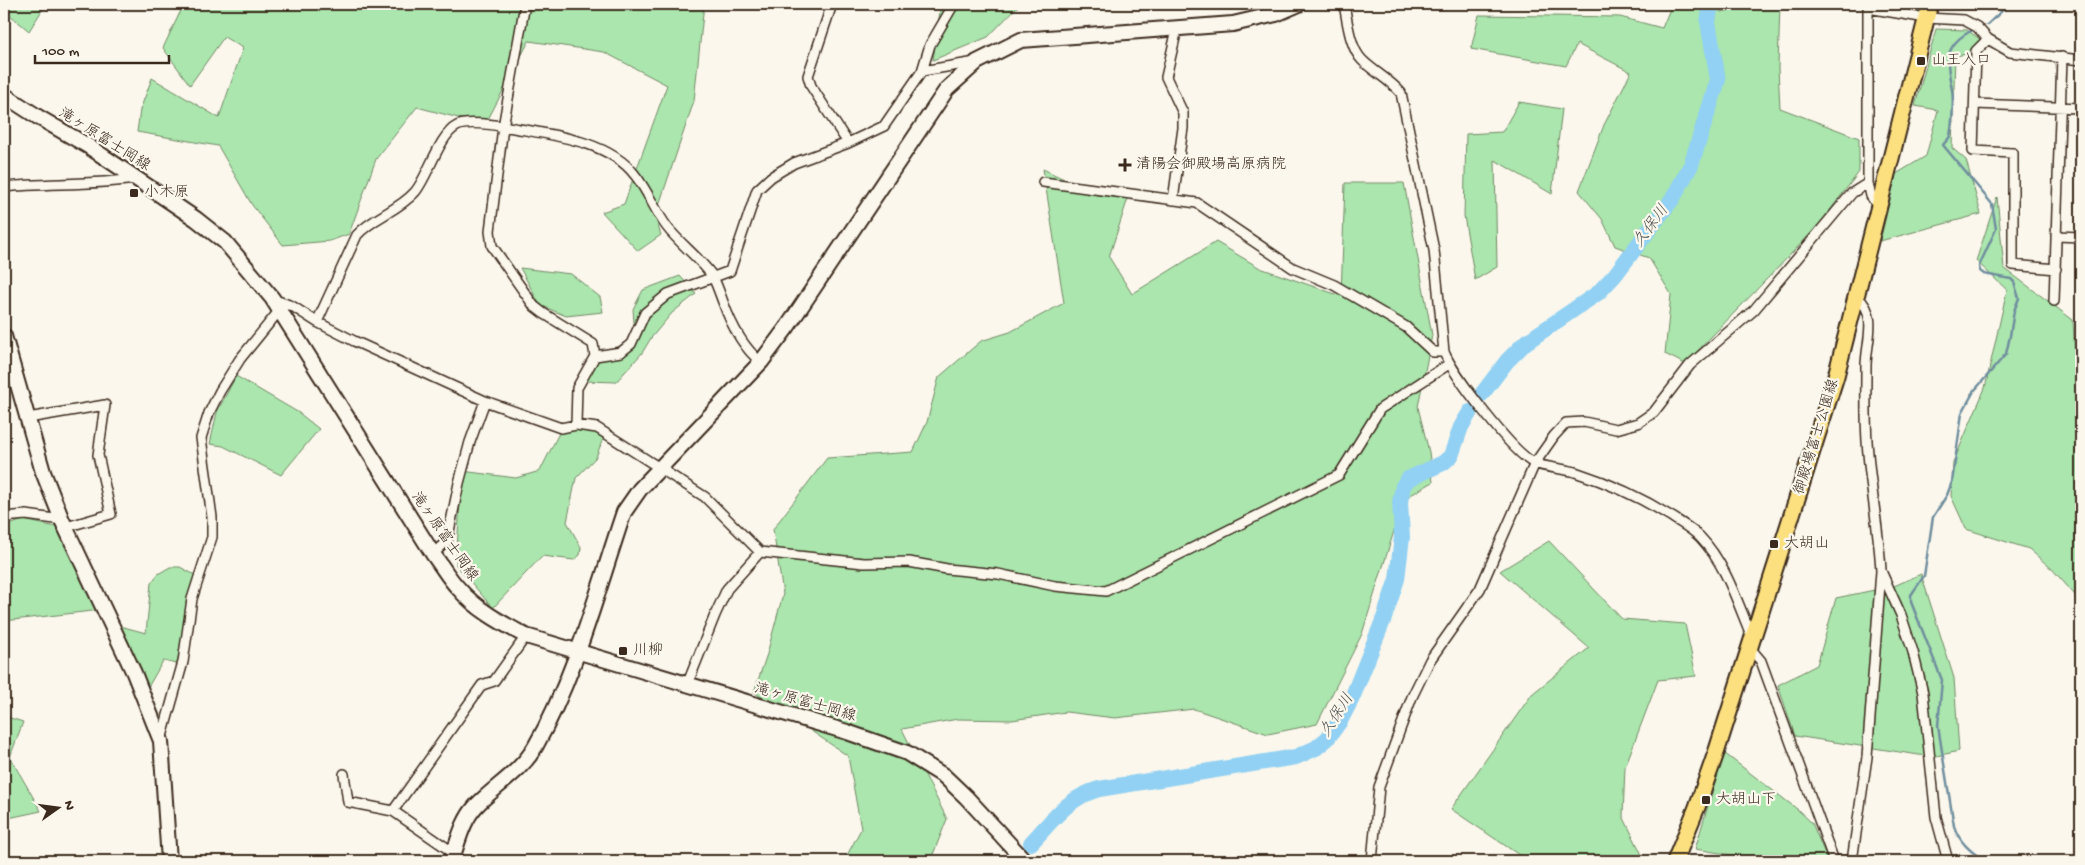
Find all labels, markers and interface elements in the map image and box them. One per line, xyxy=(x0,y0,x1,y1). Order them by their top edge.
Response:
scale bar xyxy=(35,32,169,64)
text: 100 m xyxy=(41,43,80,61)
place label: 山王入口 xyxy=(1931,52,1991,70)
marker: 山王入口 xyxy=(1915,55,1927,67)
street label: 滝ヶ原富士岡線 xyxy=(55,104,154,175)
place label: 清陽会御殿場高原病院 xyxy=(1136,155,1286,174)
marker: 清陽会御殿場高原病院 xyxy=(1118,158,1132,172)
place label: 小木原 xyxy=(144,183,189,202)
marker: 小木原 xyxy=(128,187,140,199)
water label: 久保川 xyxy=(1629,202,1674,252)
street label: 御殿場富士公園線 xyxy=(1790,377,1843,497)
street label: 滝ヶ原富士岡線 xyxy=(407,488,482,585)
place label: 大胡山 xyxy=(1784,535,1829,553)
marker: 大胡山 xyxy=(1768,538,1780,550)
place label: 川柳 xyxy=(633,642,663,660)
marker: 川柳 xyxy=(617,645,629,657)
street label: 滝ヶ原富士岡線 xyxy=(752,679,858,726)
water label: 久保川 xyxy=(1316,690,1359,741)
north arrow xyxy=(32,782,82,832)
place label: 大胡山下 xyxy=(1716,791,1776,809)
marker: 大胡山下 xyxy=(1700,794,1712,806)
text: N xyxy=(59,799,78,812)

